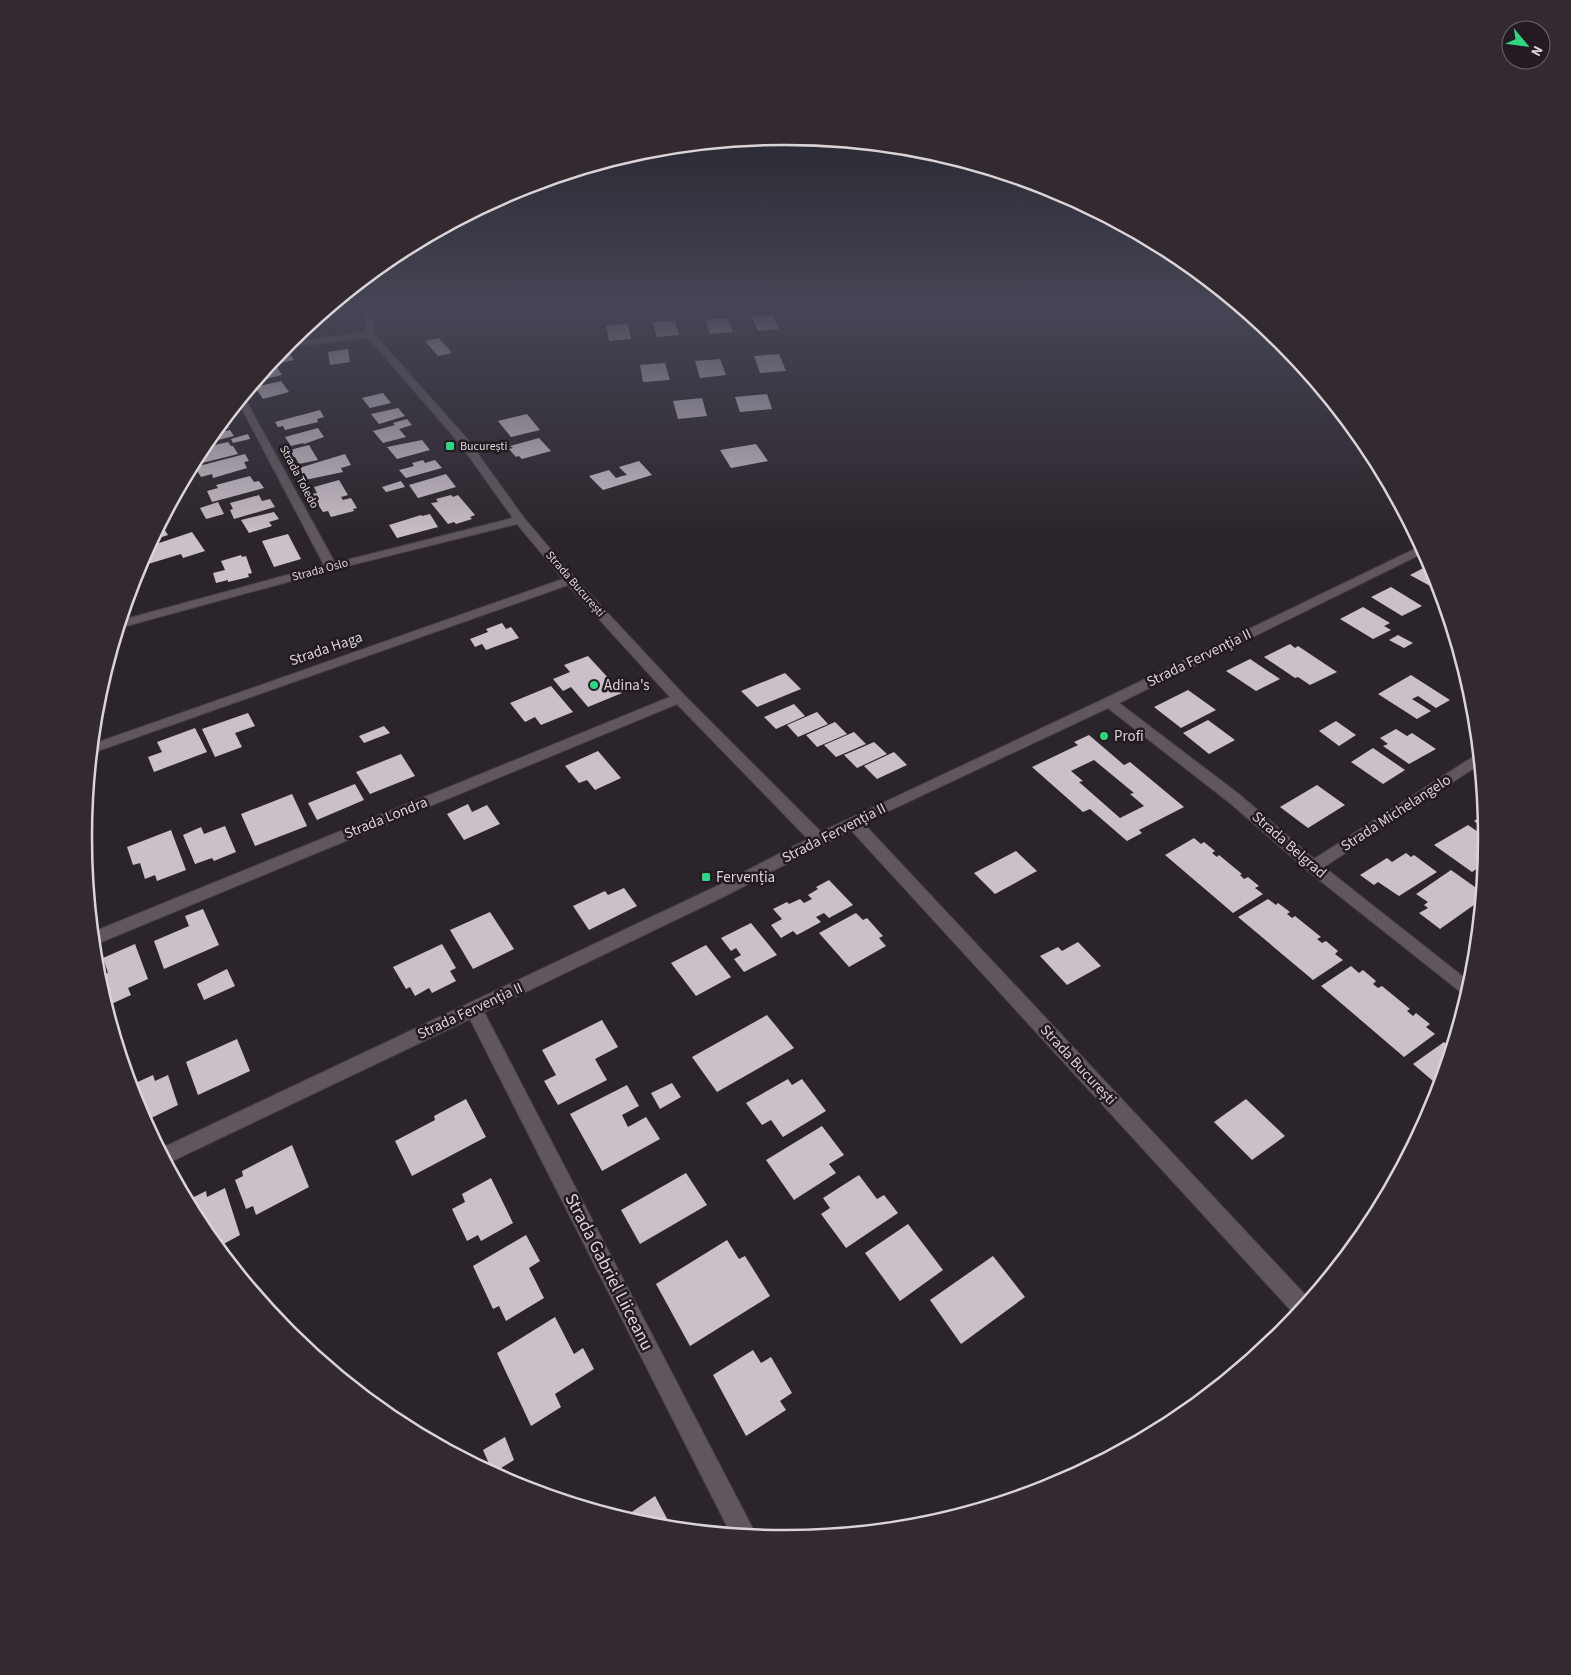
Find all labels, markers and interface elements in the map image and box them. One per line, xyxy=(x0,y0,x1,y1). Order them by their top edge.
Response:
north arrow xyxy=(1501,20,1551,70)
text: N xyxy=(1525,42,1547,60)
place label: București xyxy=(460,438,507,455)
marker: București xyxy=(444,440,456,452)
street label: Strada Toledo xyxy=(275,442,323,512)
street label: Strada București xyxy=(541,547,609,621)
street label: Strada Oslo xyxy=(290,554,350,586)
street label: Strada Fervenția II xyxy=(1143,624,1255,692)
street label: Strada Haga xyxy=(287,627,365,671)
place label: Adina's xyxy=(604,675,650,696)
marker: Adina's xyxy=(588,679,600,691)
place label: Profi xyxy=(1114,726,1144,747)
marker: Profi xyxy=(1098,730,1110,742)
street label: Strada Michelangelo xyxy=(1337,769,1455,857)
street label: Strada Londra xyxy=(341,792,431,844)
street label: Strada Fervenția II xyxy=(778,798,890,868)
street label: Strada Belgrad xyxy=(1247,807,1331,883)
place label: Fervenția xyxy=(716,867,775,888)
marker: Fervenția xyxy=(700,871,712,883)
street label: Strada Fervenția II xyxy=(414,977,526,1045)
street label: Strada București xyxy=(1035,1020,1121,1110)
street label: Strada Gabriel Liiceanu xyxy=(558,1189,660,1355)

